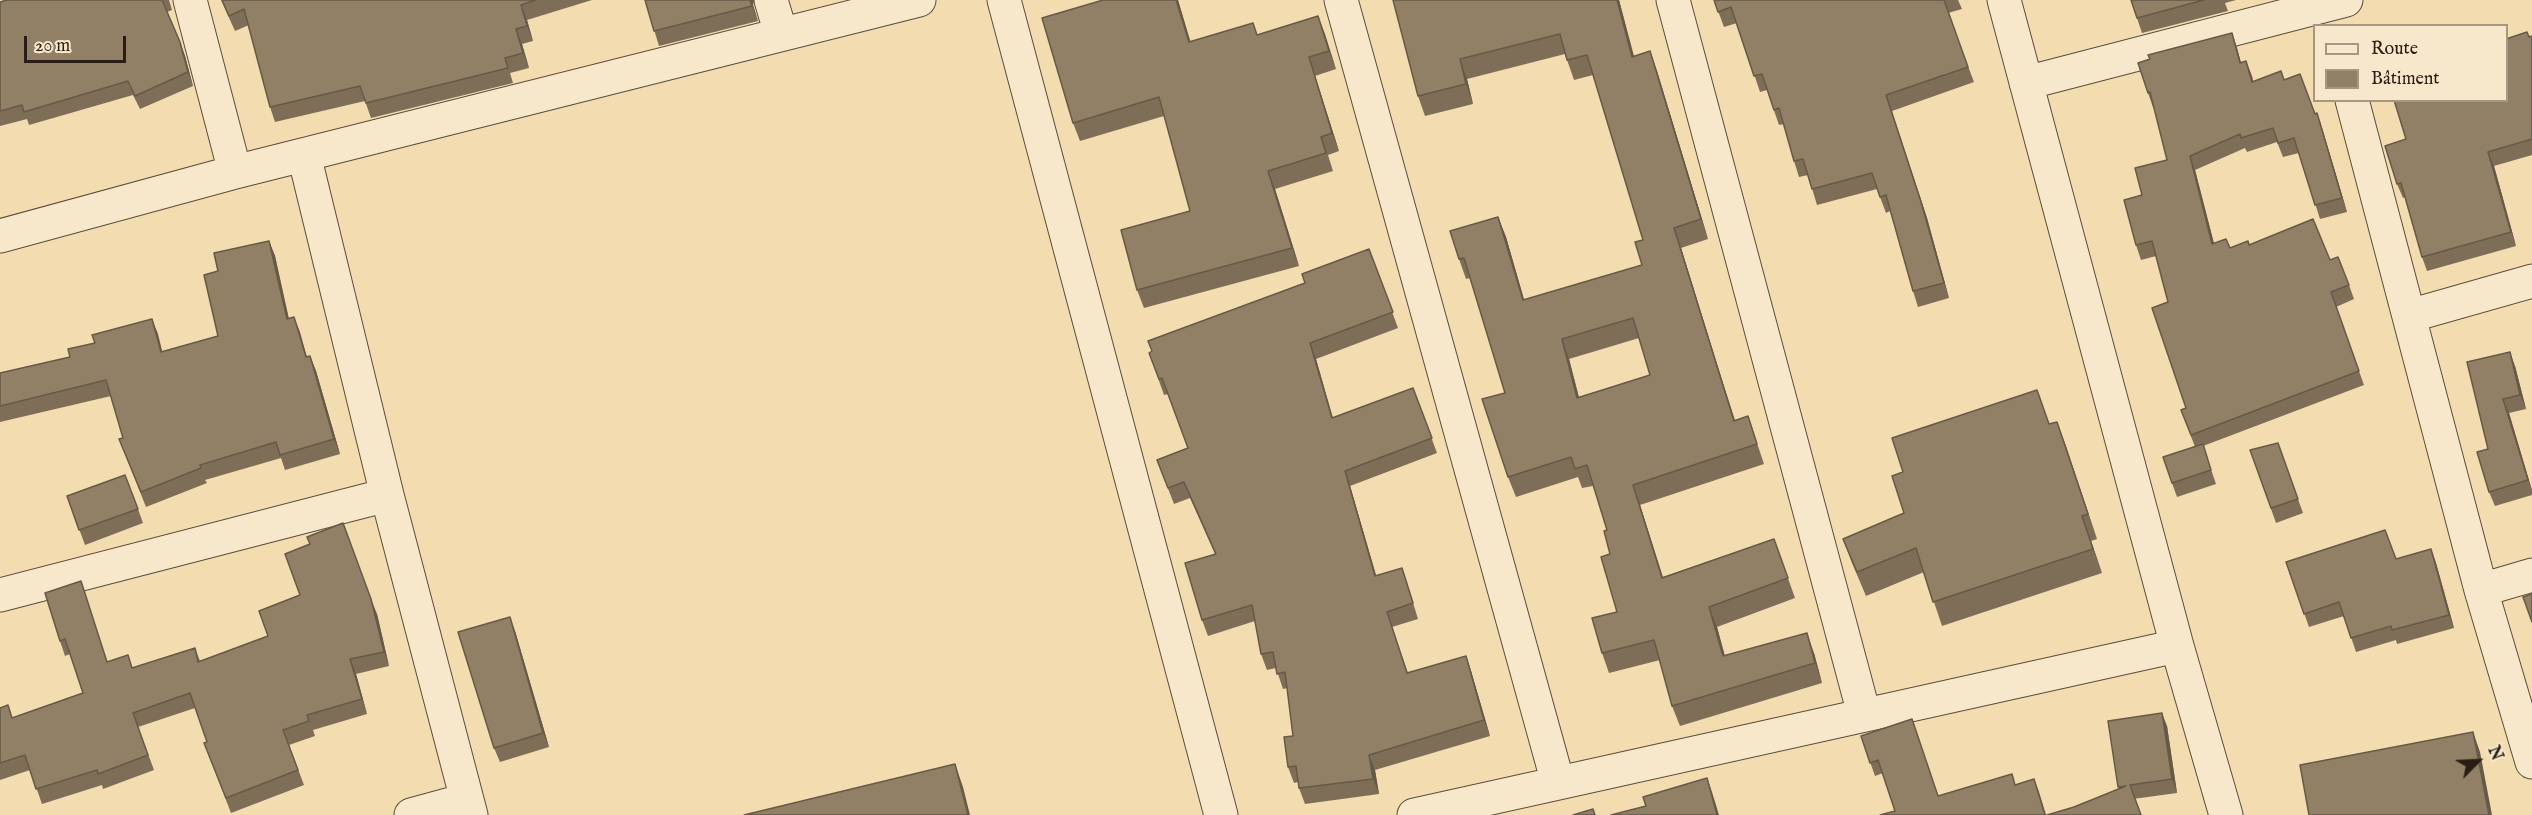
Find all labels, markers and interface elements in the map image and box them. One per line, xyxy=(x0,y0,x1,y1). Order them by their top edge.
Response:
scale bar xyxy=(27,24,129,62)
legend xyxy=(2313,24,2508,102)
text: 20 m xyxy=(35,35,70,58)
text: Route xyxy=(2371,38,2418,61)
text: Bâtiment xyxy=(2371,68,2440,91)
north arrow xyxy=(2448,731,2508,791)
text: N xyxy=(2482,743,2506,764)

